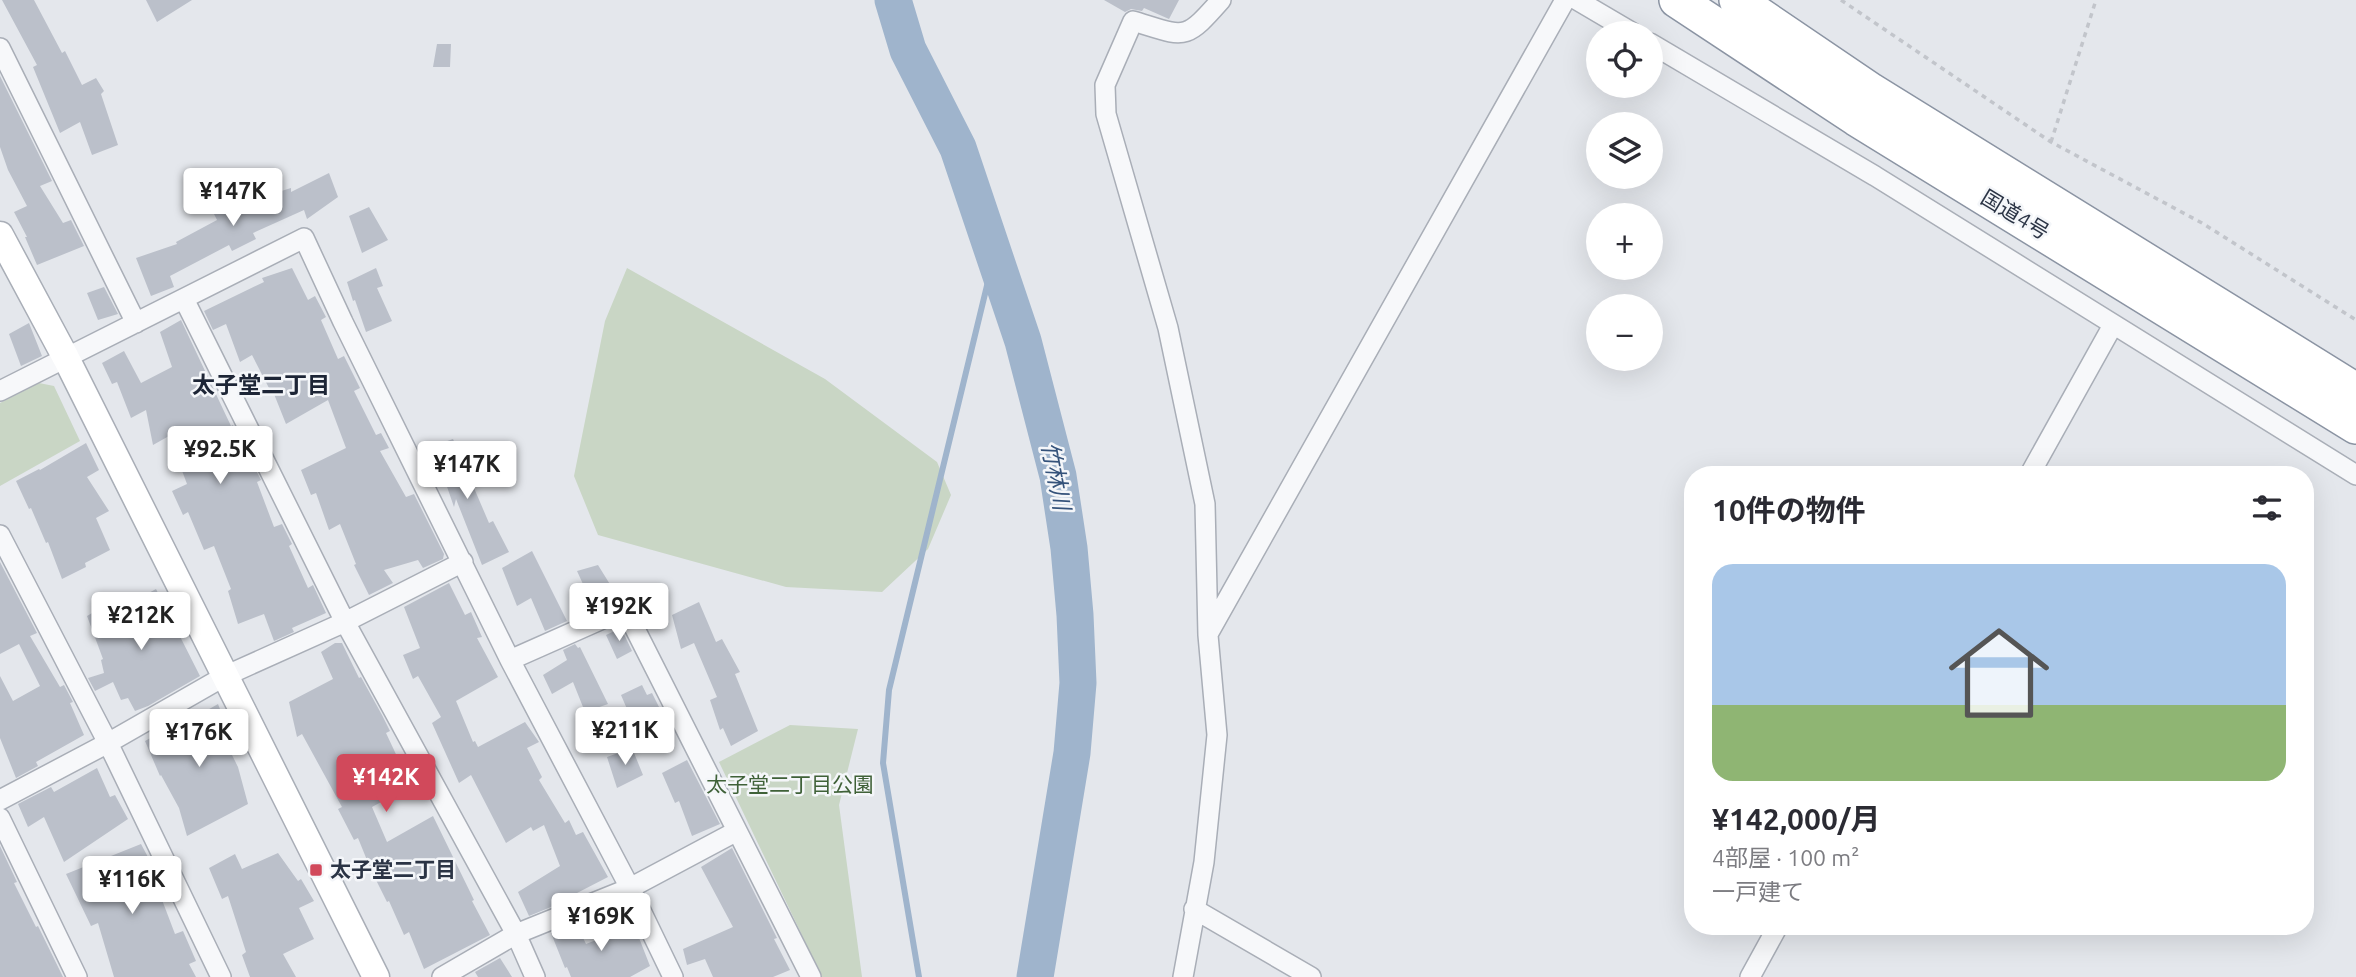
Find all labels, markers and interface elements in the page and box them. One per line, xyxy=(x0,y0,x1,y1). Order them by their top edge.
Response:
map controls xyxy=(1586,21,1663,371)
button: locate xyxy=(1586,21,1663,98)
button: layers xyxy=(1586,112,1663,189)
pin: ¥147K xyxy=(184,168,282,228)
text: ¥147K xyxy=(199,178,267,203)
street label: 国道4号 xyxy=(1977,185,2054,244)
button: + xyxy=(1586,203,1663,280)
button: − xyxy=(1586,294,1663,371)
district label: 太子堂二丁目 xyxy=(192,372,330,397)
pin: ¥92.5K xyxy=(163,426,277,486)
text: ¥92.5K xyxy=(184,436,256,461)
water label: 竹林川 xyxy=(1038,440,1076,515)
pin: ¥147K xyxy=(418,442,516,501)
text: ¥147K xyxy=(433,451,501,476)
icon: filters xyxy=(2248,489,2286,527)
text: 10件の物件 xyxy=(1712,493,1866,527)
pin: ¥192K xyxy=(570,584,668,643)
pin: ¥212K xyxy=(92,592,190,652)
text: ¥192K xyxy=(585,593,653,618)
text: ¥212K xyxy=(107,602,175,627)
icon: home xyxy=(1936,610,2062,736)
pin: ¥211K xyxy=(576,708,674,767)
pin: ¥176K xyxy=(150,710,248,769)
text: ¥211K xyxy=(591,717,659,742)
text: ¥176K xyxy=(165,719,233,744)
pin: ¥142K xyxy=(337,754,435,814)
text: ¥142K xyxy=(352,764,420,789)
park label: 太子堂二丁目公園 xyxy=(706,772,874,796)
text: ¥142,000/月 xyxy=(1712,802,1880,836)
text: 4部屋 · 100 m² xyxy=(1712,845,1859,870)
pin: ¥116K xyxy=(83,856,181,916)
place label: 太子堂二丁目 xyxy=(330,857,456,881)
marker: 太子堂二丁目 xyxy=(308,862,324,878)
text: ¥116K xyxy=(98,866,166,891)
text: 一戸建て xyxy=(1712,879,1804,904)
pin: ¥169K xyxy=(552,894,650,953)
text: ¥169K xyxy=(567,903,635,928)

